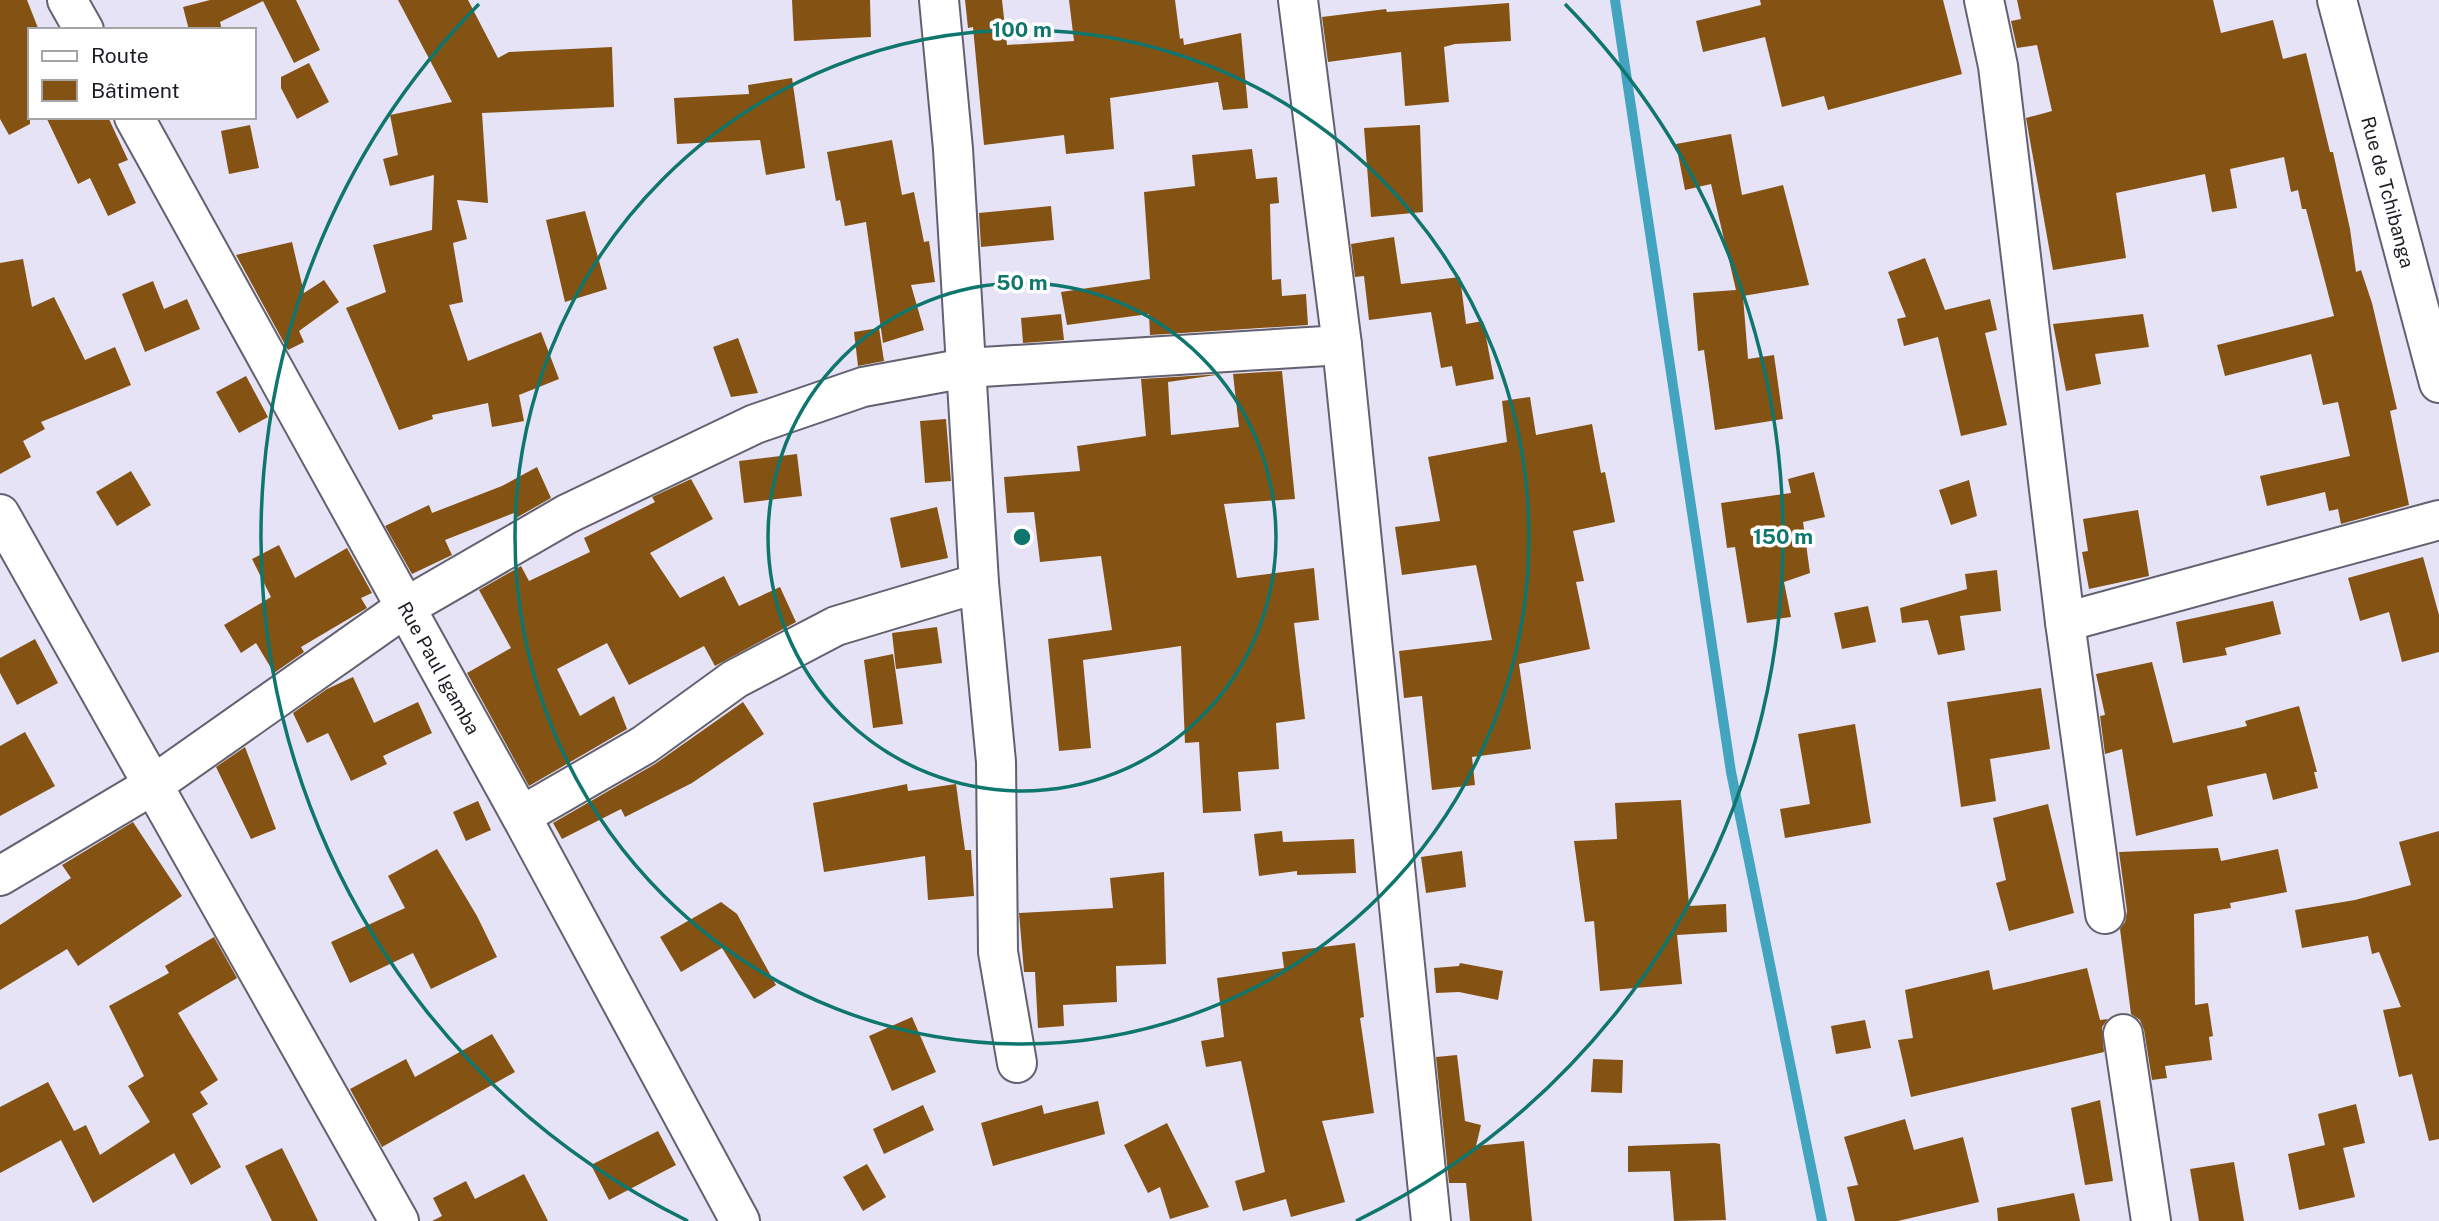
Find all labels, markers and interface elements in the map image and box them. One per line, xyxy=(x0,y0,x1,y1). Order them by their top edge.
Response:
text: 100 m xyxy=(992,17,1052,42)
legend xyxy=(28,28,256,119)
text: Route xyxy=(91,43,149,68)
text: Bâtiment xyxy=(91,78,180,103)
street label: Rue de Tchibanga xyxy=(2357,114,2419,270)
text: 50 m xyxy=(996,270,1048,295)
text: 150 m xyxy=(1753,524,1813,549)
centre of rings xyxy=(1010,525,1034,549)
street label: Rue Paul Igamba xyxy=(393,598,485,738)

